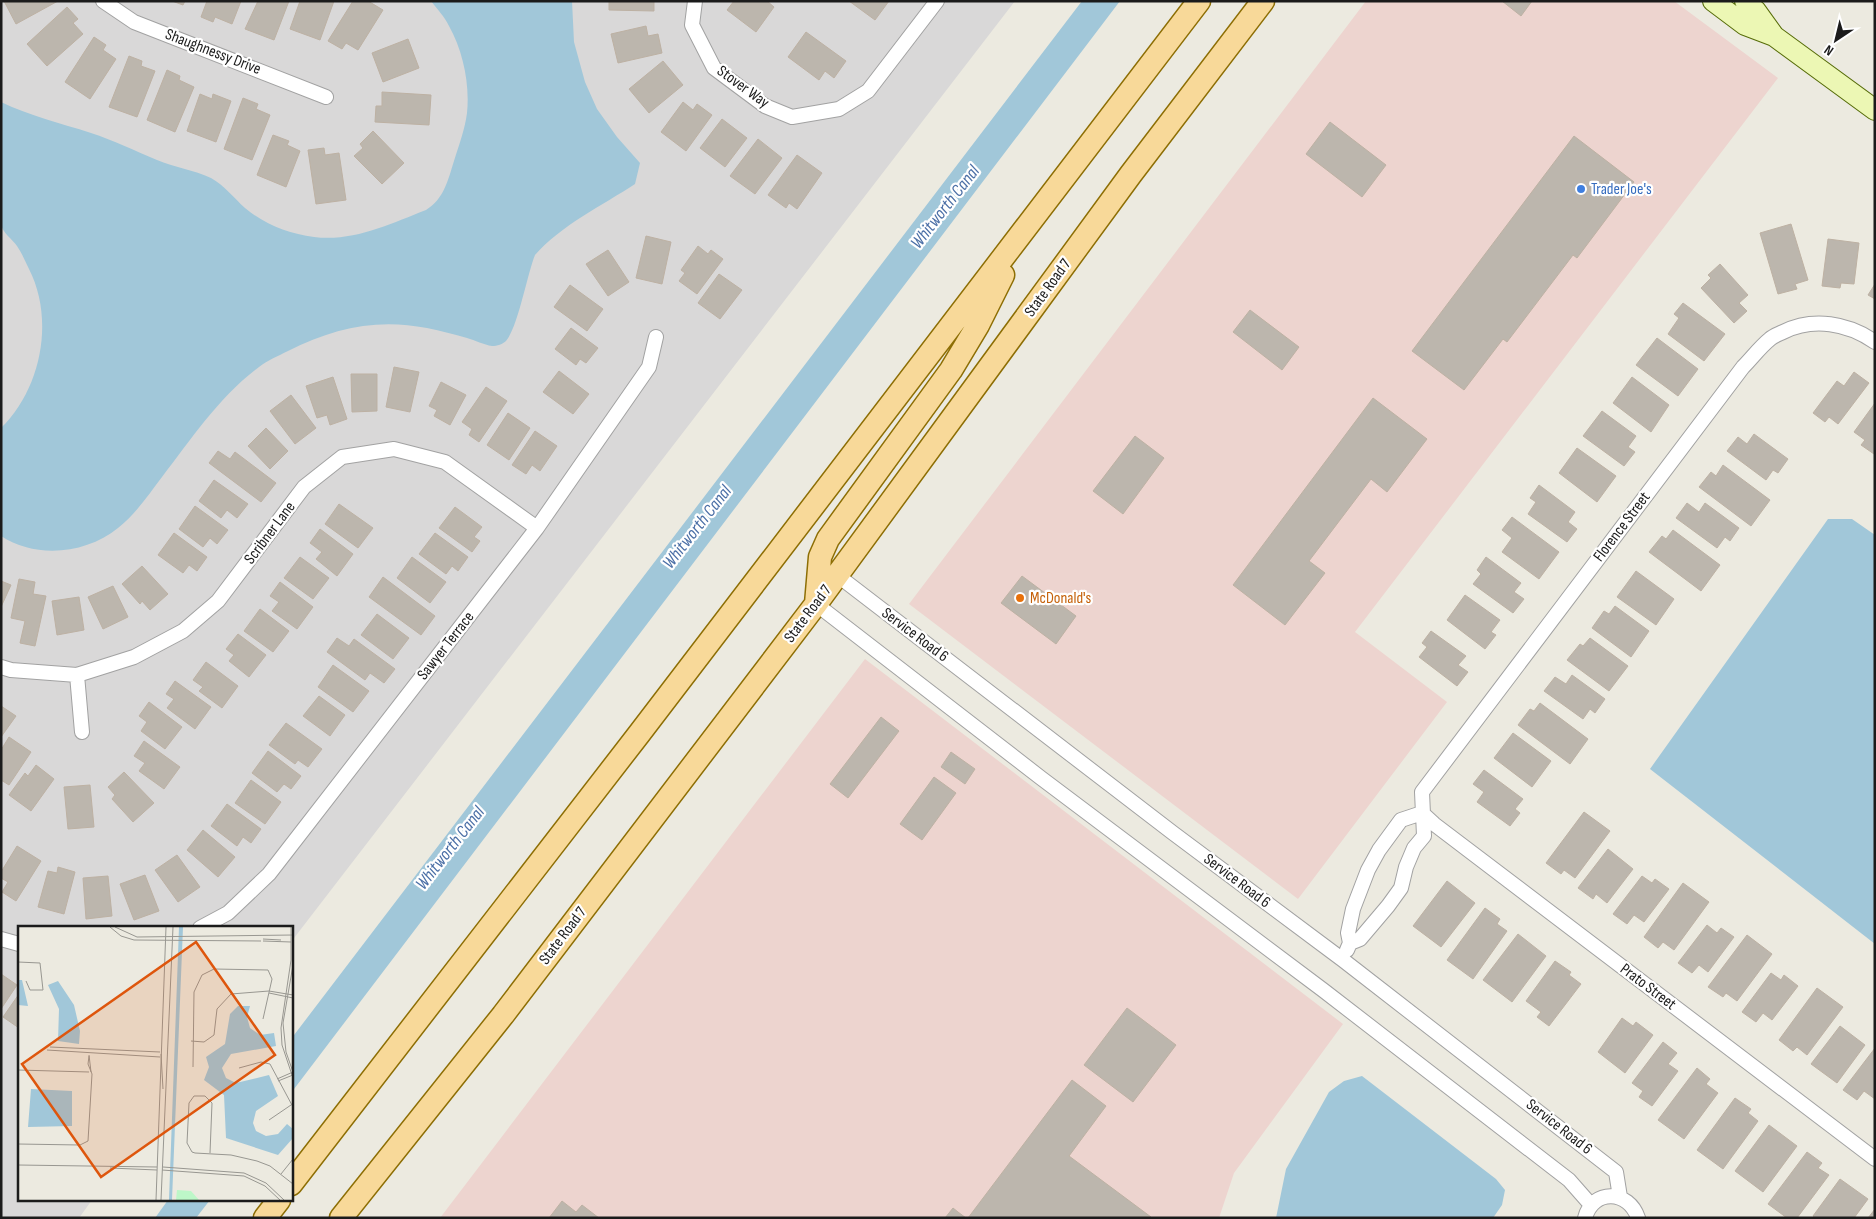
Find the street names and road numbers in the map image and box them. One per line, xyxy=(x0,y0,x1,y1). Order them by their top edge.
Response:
street label: Shaughnessy Drive xyxy=(162,25,264,79)
street label: Stover Way xyxy=(713,62,773,112)
street label: State Road 7 xyxy=(1021,255,1076,321)
street label: Florence Street xyxy=(1590,488,1654,566)
street label: Scribner Lane xyxy=(240,498,300,568)
street label: State Road 7 xyxy=(780,581,836,647)
street label: Service Road 6 xyxy=(878,604,952,666)
street label: Sawyer Terrace xyxy=(413,608,479,684)
street label: Service Road 6 xyxy=(1200,850,1274,912)
street label: State Road 7 xyxy=(535,903,591,969)
street label: Prato Street xyxy=(1616,960,1680,1014)
street label: Service Road 6 xyxy=(1522,1095,1596,1159)

